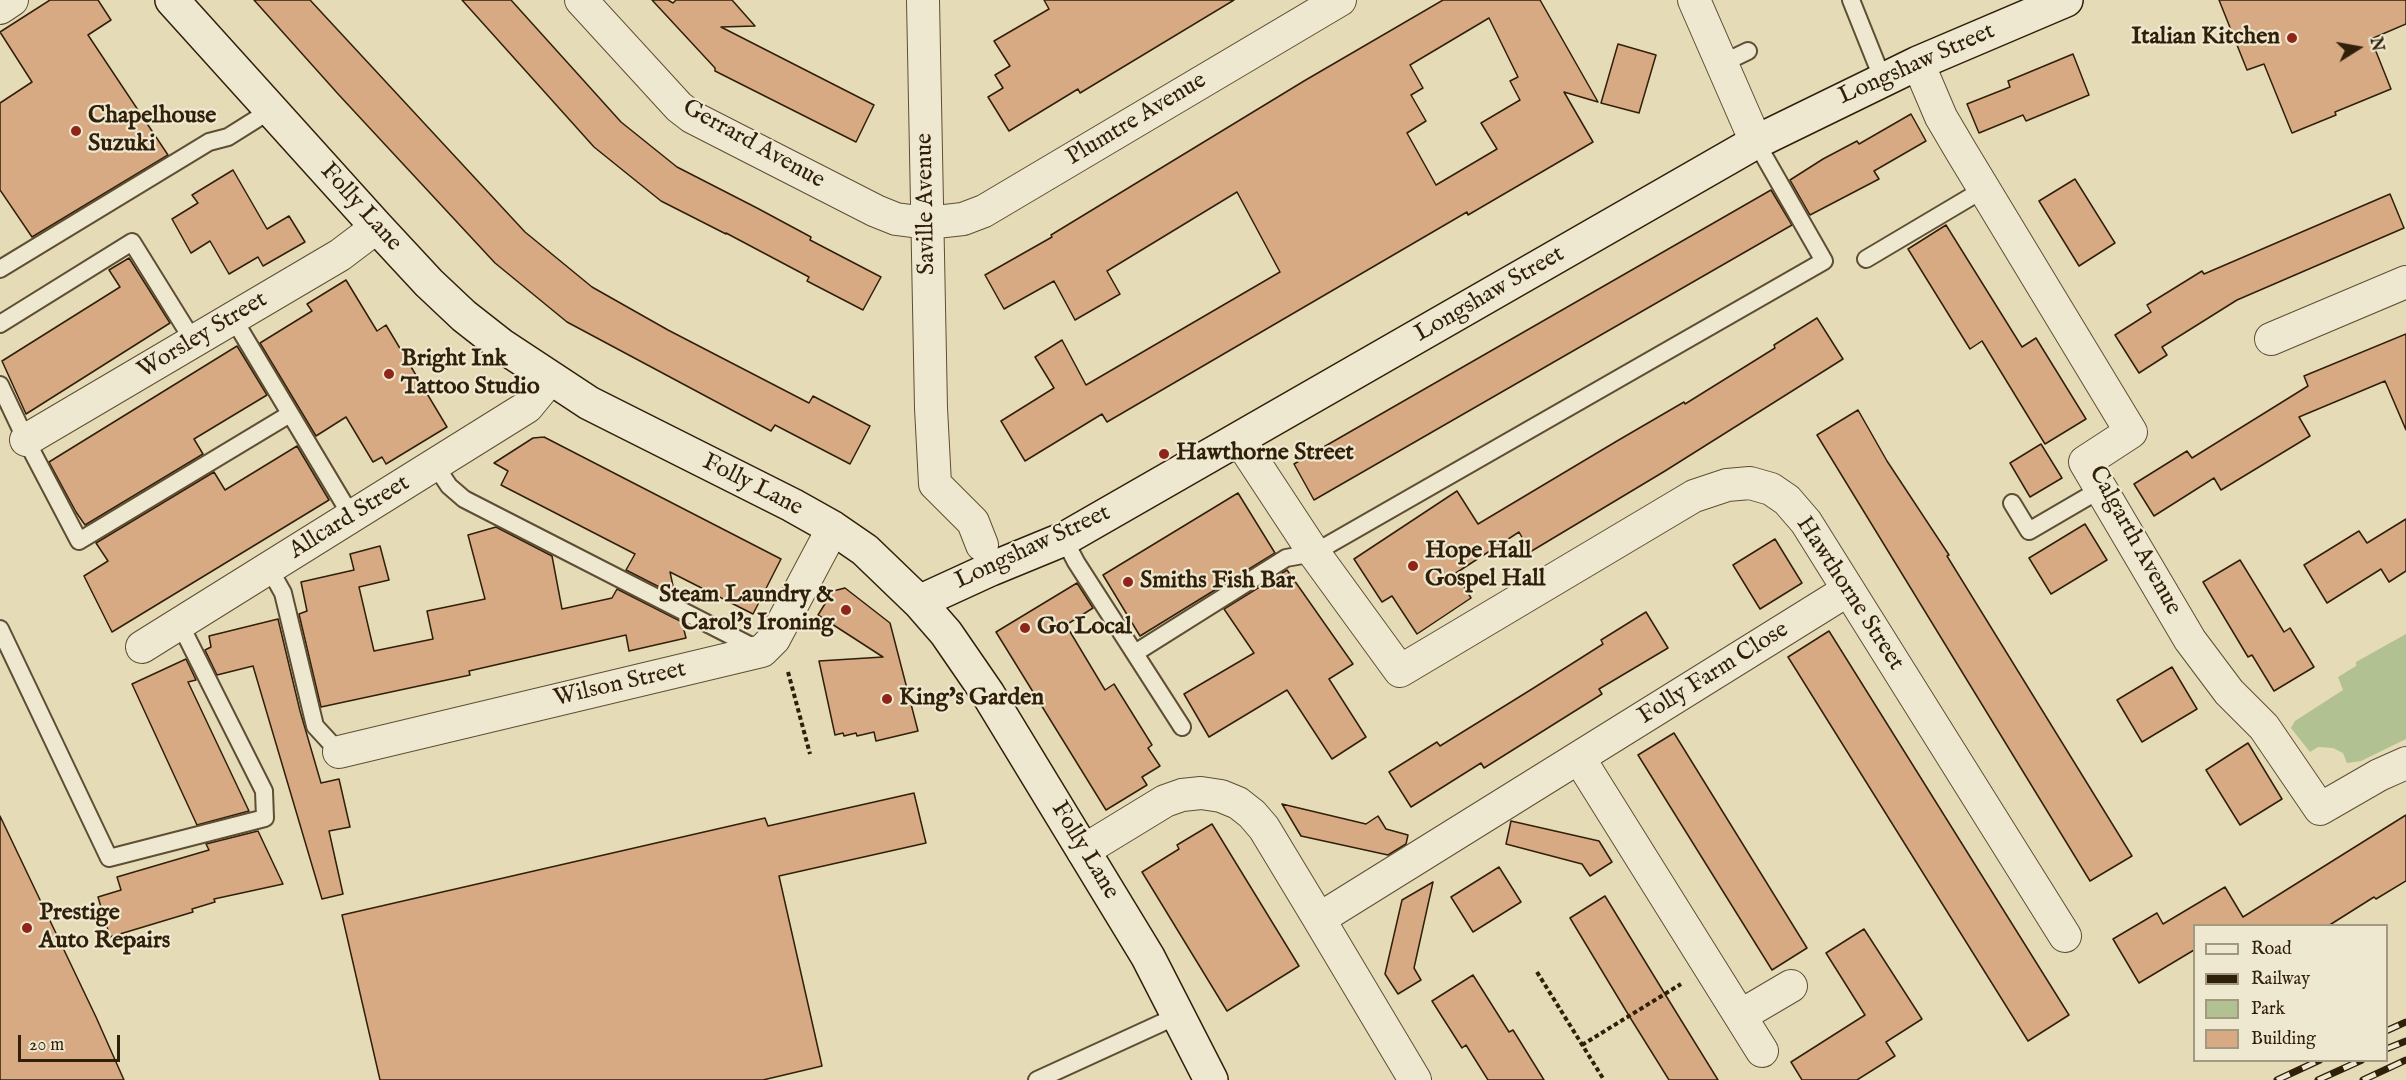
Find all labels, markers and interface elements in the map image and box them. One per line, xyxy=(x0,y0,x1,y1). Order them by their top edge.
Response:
street label: Longshaw Street xyxy=(1834,18,2000,112)
north arrow xyxy=(2328,18,2388,78)
place label: Italian Kitchen xyxy=(2131,24,2280,52)
marker: Italian Kitchen xyxy=(2285,31,2299,45)
text: N xyxy=(2365,36,2387,53)
street label: Plumtre Avenue xyxy=(1062,67,1212,173)
street label: Gerrard Avenue xyxy=(677,94,829,196)
place label: Chapelhouse Suzuki xyxy=(88,103,216,159)
marker: Chapelhouse Suzuki xyxy=(69,124,83,138)
street label: Saville Avenue xyxy=(911,133,943,275)
street label: Folly Lane xyxy=(313,158,407,258)
street label: Longshaw Street xyxy=(1410,241,1570,349)
street label: Worsley Street xyxy=(133,286,273,386)
place label: Bright Ink Tattoo Studio xyxy=(401,346,540,402)
marker: Bright Ink Tattoo Studio xyxy=(382,367,396,381)
place label: Hawthorne Street xyxy=(1176,440,1354,468)
marker: Hawthorne Street xyxy=(1157,447,1171,461)
street label: Folly Lane xyxy=(697,448,807,524)
street label: Calgarth Avenue xyxy=(2081,461,2187,621)
street label: Allcard Street xyxy=(285,470,415,566)
street label: Longshaw Street xyxy=(951,499,1115,597)
street label: Hawthorne Street xyxy=(1789,512,1909,676)
place label: Hope Hall Gospel Hall xyxy=(1425,538,1545,594)
marker: Hope Hall Gospel Hall xyxy=(1406,559,1420,573)
place label: Smiths Fish Bar xyxy=(1140,568,1295,596)
marker: Smiths Fish Bar xyxy=(1121,575,1135,589)
place label: Steam Laundry & Carol's Ironing xyxy=(659,582,834,638)
marker: Steam Laundry & Carol's Ironing xyxy=(839,603,853,617)
place label: Go Local xyxy=(1037,614,1132,642)
street label: Folly Farm Close xyxy=(1634,616,1794,732)
marker: Go Local xyxy=(1018,621,1032,635)
street label: Wilson Street xyxy=(551,656,689,714)
place label: King's Garden xyxy=(899,685,1044,713)
marker: King's Garden xyxy=(880,692,894,706)
street label: Folly Lane xyxy=(1044,797,1124,905)
place label: Prestige Auto Repairs xyxy=(39,900,170,956)
marker: Prestige Auto Repairs xyxy=(20,921,34,935)
legend xyxy=(2193,924,2388,1062)
text: Road xyxy=(2251,938,2292,961)
text: Railway xyxy=(2251,968,2310,991)
text: Park xyxy=(2251,998,2285,1021)
scale bar xyxy=(21,1023,123,1061)
text: Building xyxy=(2251,1028,2316,1051)
text: 20 m xyxy=(29,1034,64,1057)

